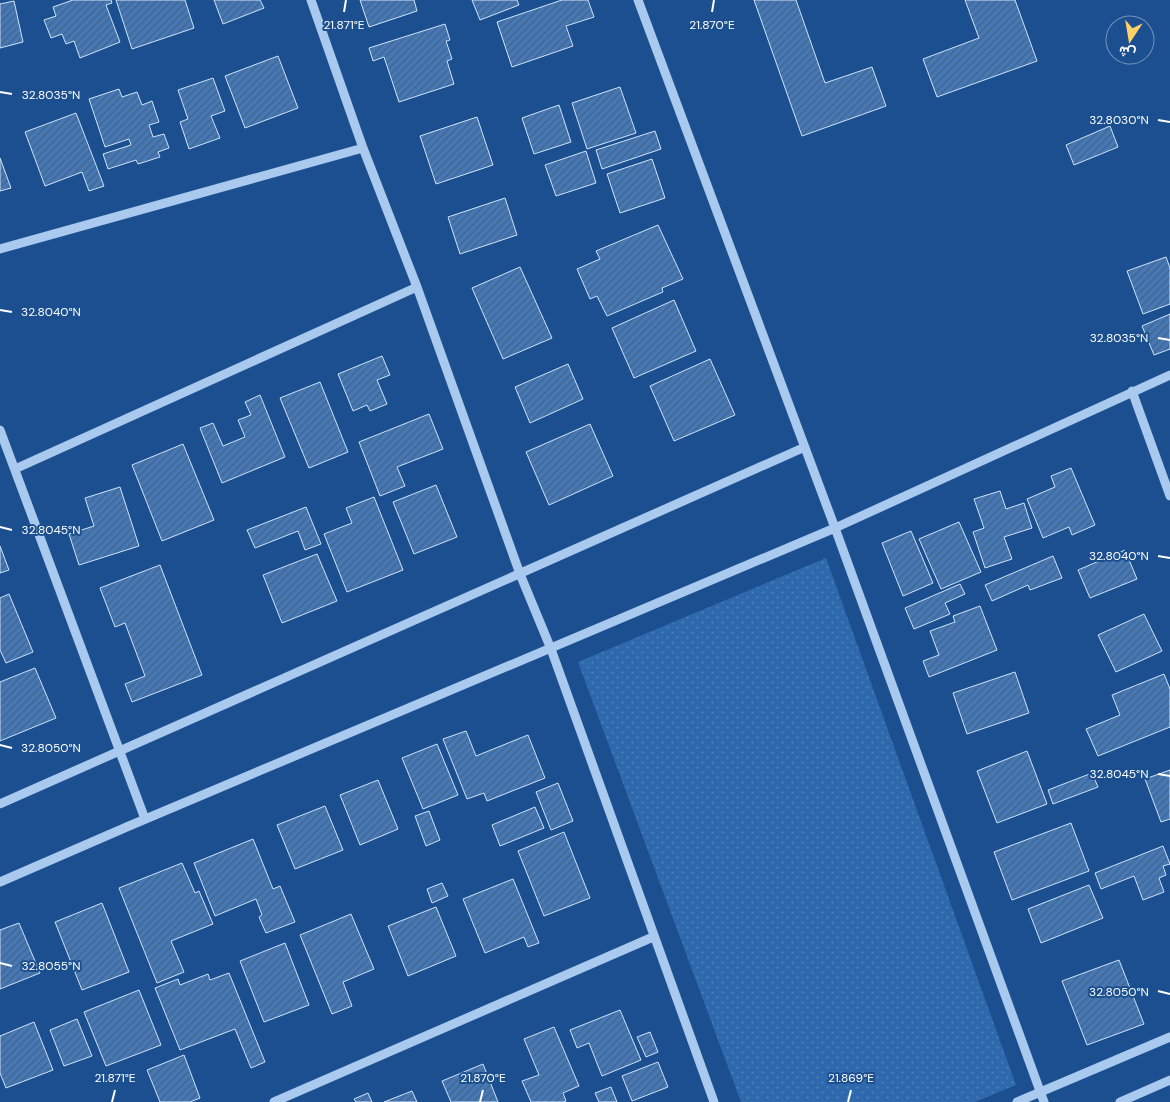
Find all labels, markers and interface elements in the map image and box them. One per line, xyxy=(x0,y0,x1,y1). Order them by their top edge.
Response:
north arrow xyxy=(1105,15,1155,65)
text: 21.871°E xyxy=(323,17,365,33)
text: 21.870°E xyxy=(689,17,735,33)
text: ش xyxy=(1117,42,1137,63)
text: 32.8035°N xyxy=(22,87,80,103)
text: 32.8030°N xyxy=(1089,112,1149,128)
text: 32.8040°N xyxy=(21,304,81,320)
text: 32.8035°N xyxy=(1090,330,1148,346)
text: 32.8045°N xyxy=(22,522,80,538)
text: 32.8040°N xyxy=(1089,548,1149,564)
text: 32.8050°N xyxy=(21,740,81,756)
text: 32.8045°N xyxy=(1090,766,1148,782)
text: 32.8055°N xyxy=(22,958,80,974)
text: 32.8050°N xyxy=(1089,984,1149,1000)
text: 21.871°E xyxy=(94,1070,136,1086)
text: 21.870°E xyxy=(460,1070,506,1086)
text: 21.869°E xyxy=(828,1070,874,1086)

